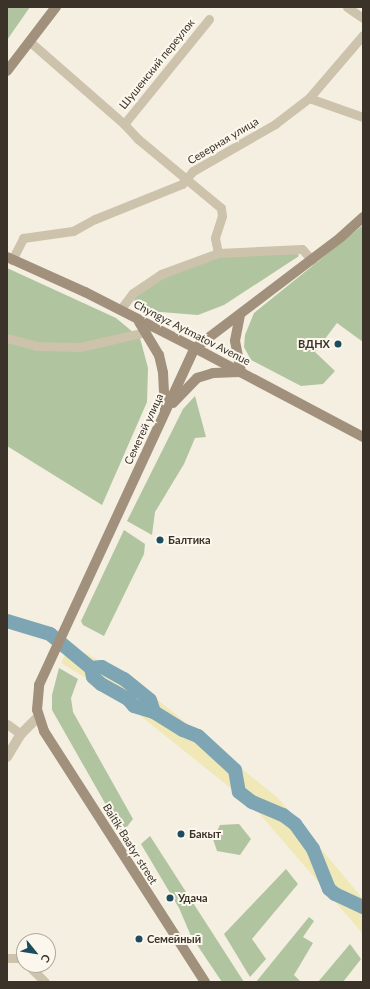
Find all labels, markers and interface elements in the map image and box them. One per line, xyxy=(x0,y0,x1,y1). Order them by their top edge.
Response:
street label: Шушенский переулок xyxy=(117,16,197,112)
street label: Северная улица xyxy=(185,115,261,167)
street label: Chyngyz Aytmatov Avenue xyxy=(131,298,253,368)
place label: ВДНХ xyxy=(298,337,330,351)
marker: ВДНХ xyxy=(333,339,343,349)
street label: Семетей улица xyxy=(122,391,166,467)
place label: Балтика xyxy=(168,533,211,547)
marker: Балтика xyxy=(155,535,165,545)
street label: Baitik Baatyr street xyxy=(100,801,160,887)
place label: Бакыт xyxy=(189,827,221,841)
marker: Бакыт xyxy=(176,829,186,839)
place label: Удача xyxy=(178,891,208,905)
marker: Удача xyxy=(165,893,175,903)
place label: Семейный xyxy=(147,932,201,946)
north arrow xyxy=(16,933,56,973)
marker: Семейный xyxy=(134,934,144,944)
text: С xyxy=(39,952,53,965)

